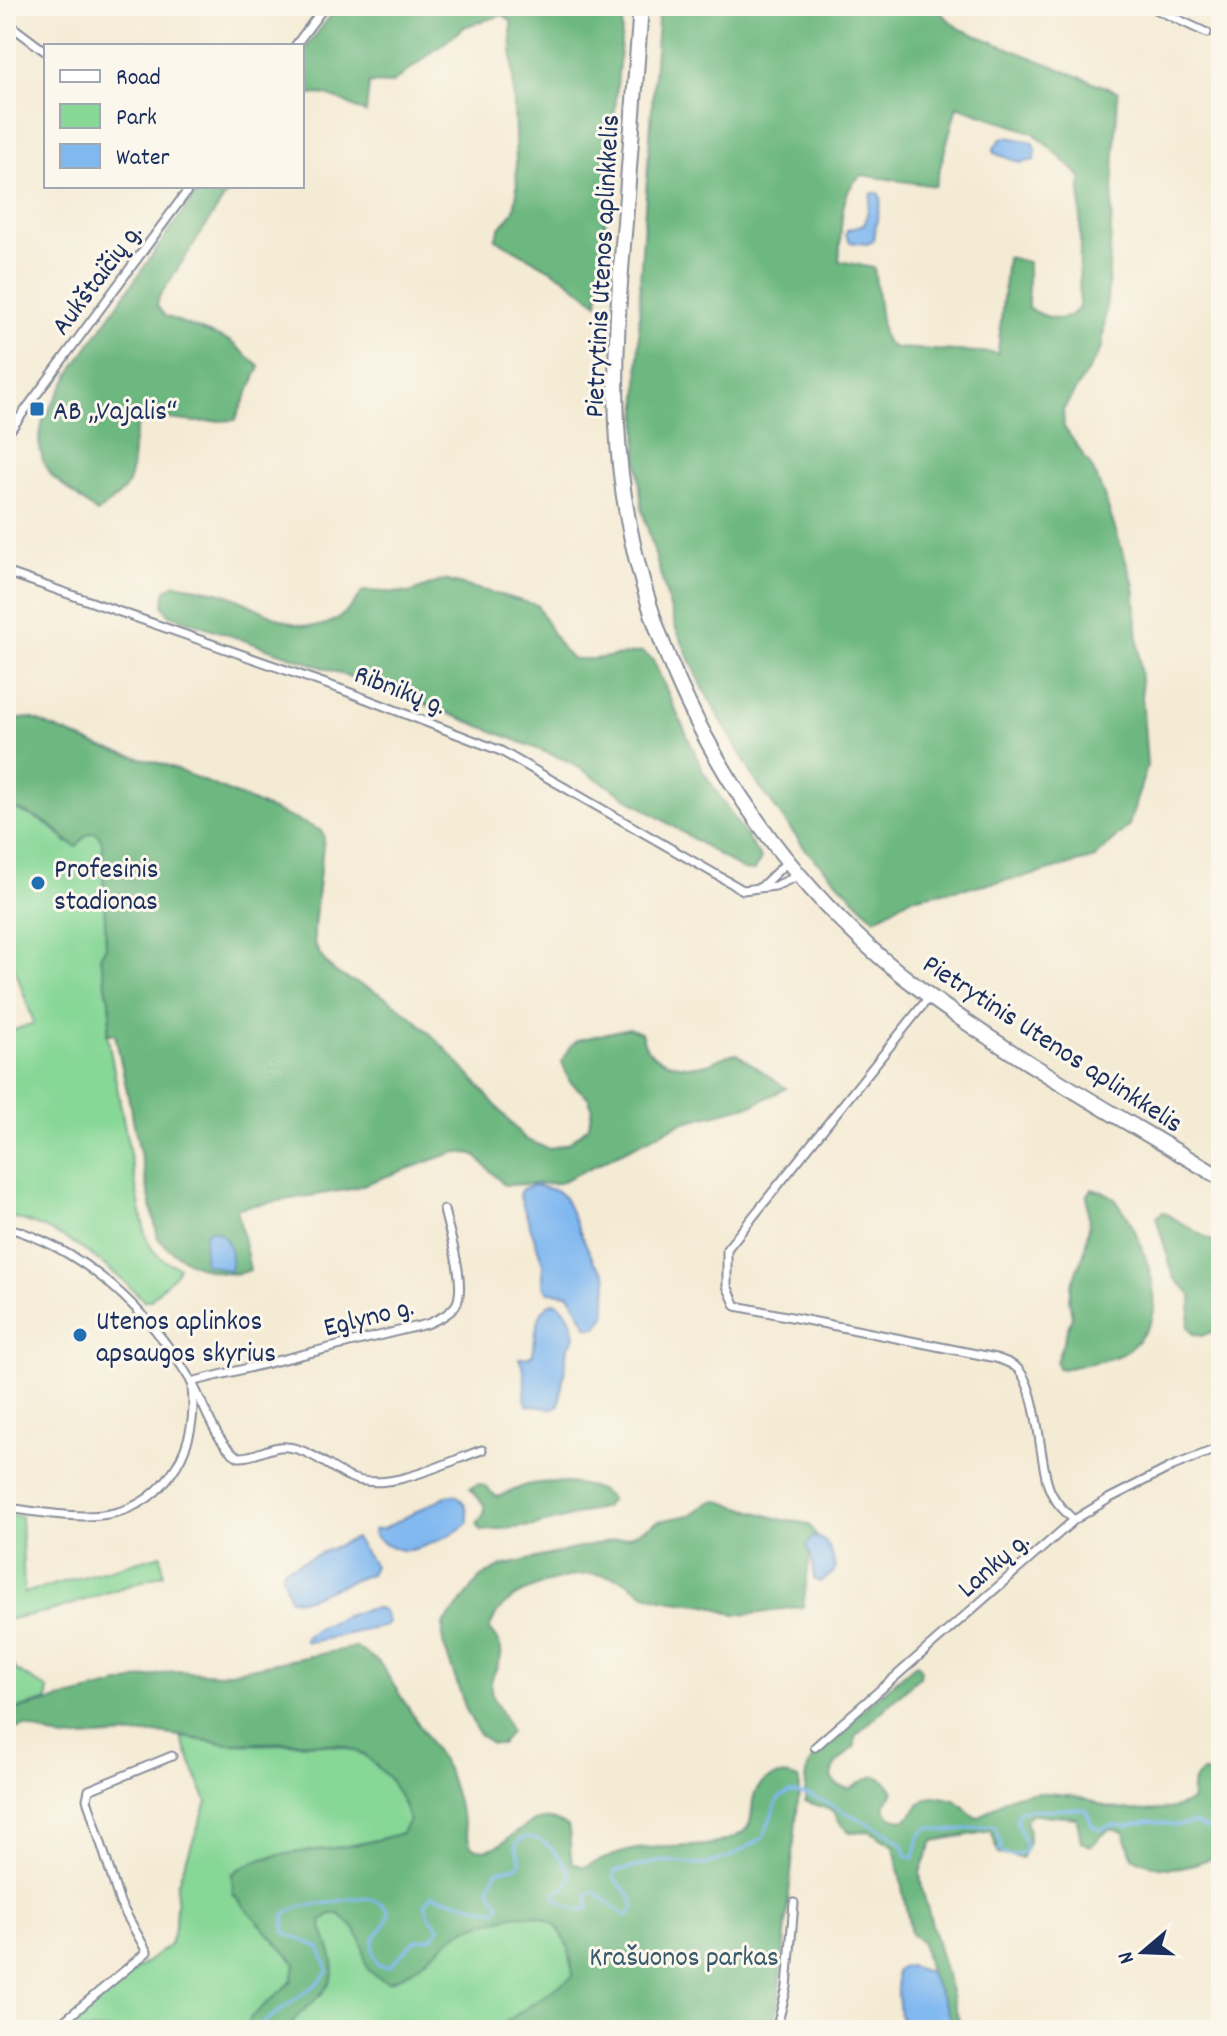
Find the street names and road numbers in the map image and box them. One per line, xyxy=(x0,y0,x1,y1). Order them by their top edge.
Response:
street label: Pietrytinis Utenos aplinkkelis xyxy=(577,114,633,419)
street label: Aukštaičių g. xyxy=(44,217,154,345)
street label: Ribnikų g. xyxy=(347,657,451,729)
street label: Pietrytinis Utenos aplinkkelis xyxy=(913,947,1189,1146)
street label: Eglyno g. xyxy=(320,1289,419,1350)
street label: Lankų g. xyxy=(950,1524,1040,1610)

